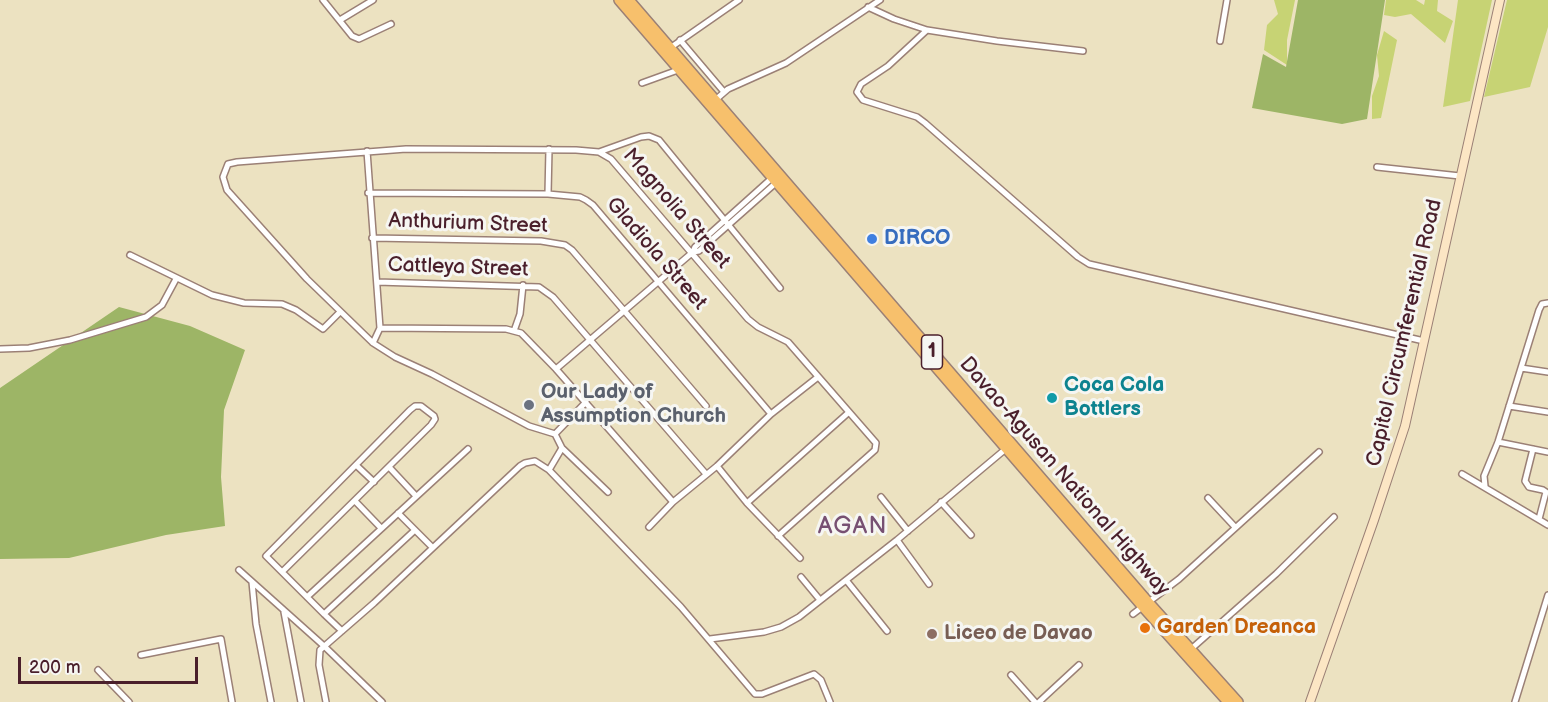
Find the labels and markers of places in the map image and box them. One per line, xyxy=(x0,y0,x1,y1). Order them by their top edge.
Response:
place label: DIRCO xyxy=(884,226,950,252)
marker: DIRCO xyxy=(865,232,879,246)
place label: Coca Cola Bottlers xyxy=(1064,373,1164,423)
place label: Our Lady of Assumption Church xyxy=(541,380,726,430)
marker: Coca Cola Bottlers xyxy=(1045,391,1059,405)
marker: Our Lady of Assumption Church xyxy=(522,398,536,412)
place label: Garden Dreanca xyxy=(1157,615,1316,641)
place label: Liceo de Davao xyxy=(944,621,1093,647)
marker: Garden Dreanca xyxy=(1138,621,1152,635)
marker: Liceo de Davao xyxy=(925,627,939,641)

